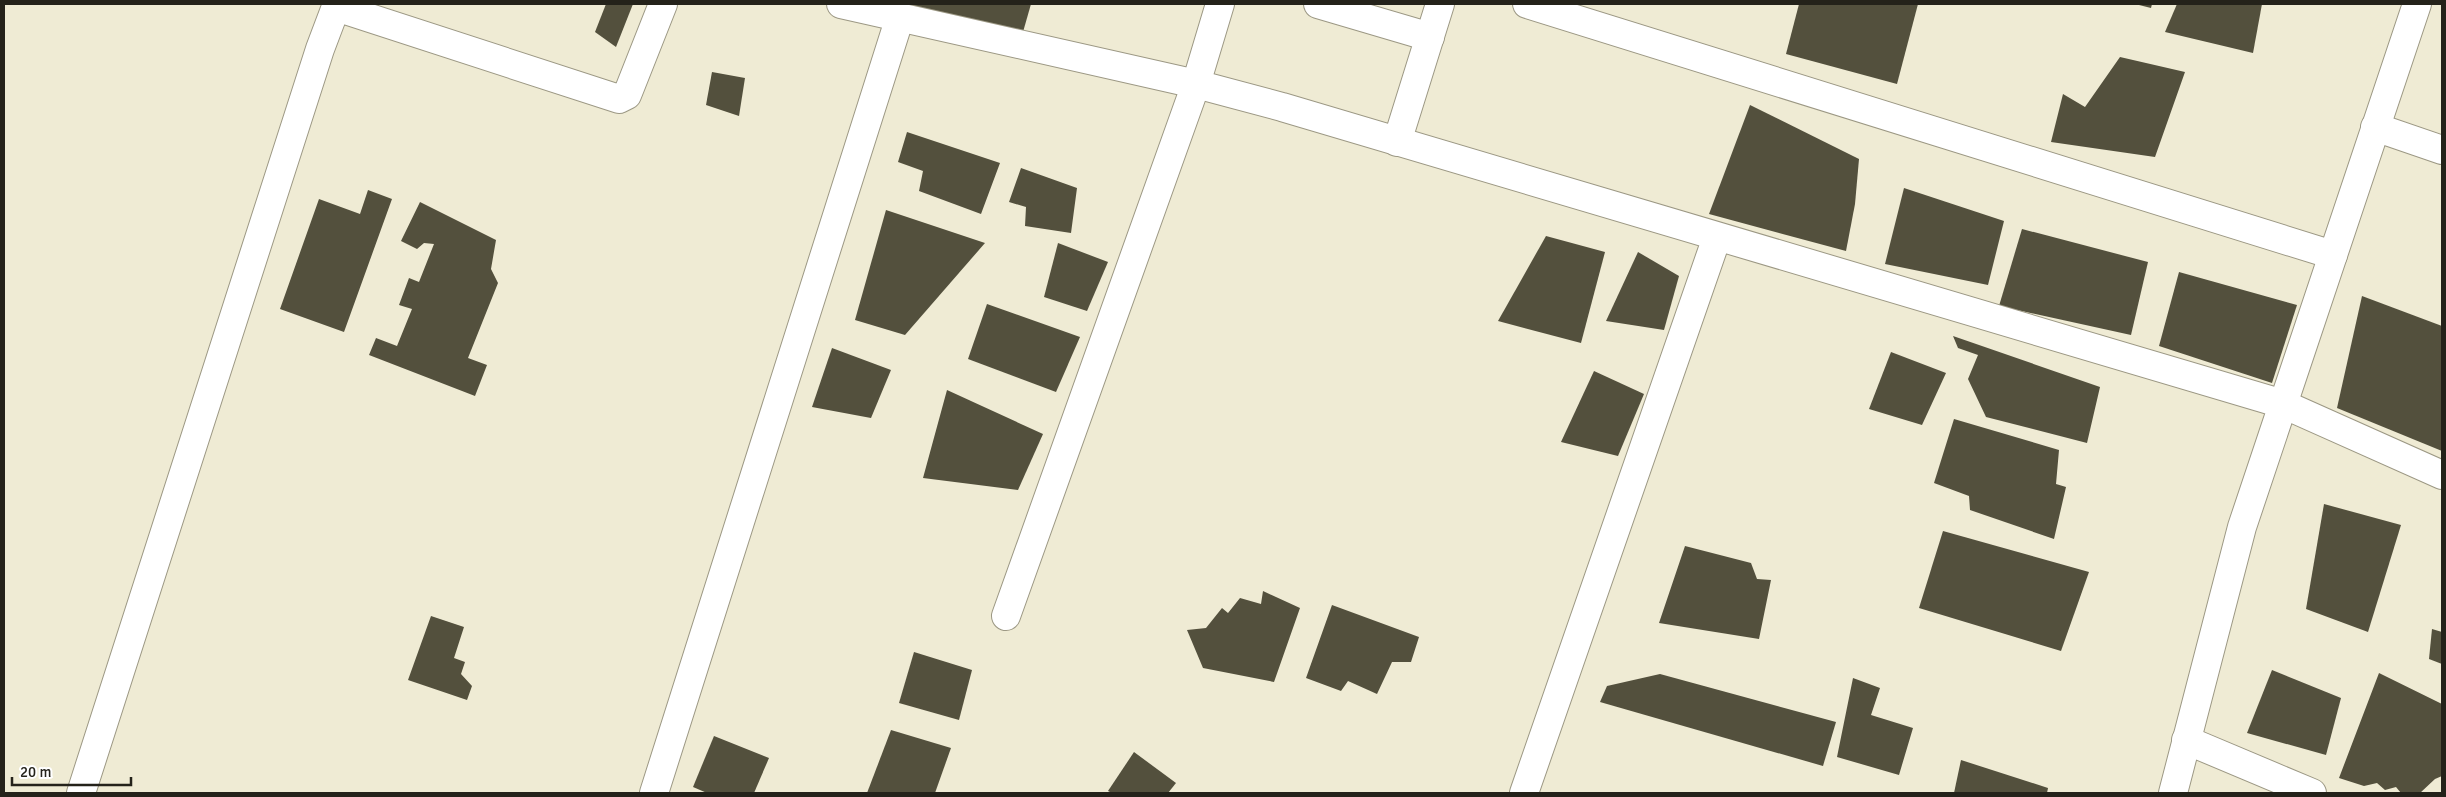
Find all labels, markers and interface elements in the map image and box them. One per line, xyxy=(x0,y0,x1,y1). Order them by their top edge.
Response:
scale bar xyxy=(12,754,131,786)
text: 20 m xyxy=(20,763,51,781)

